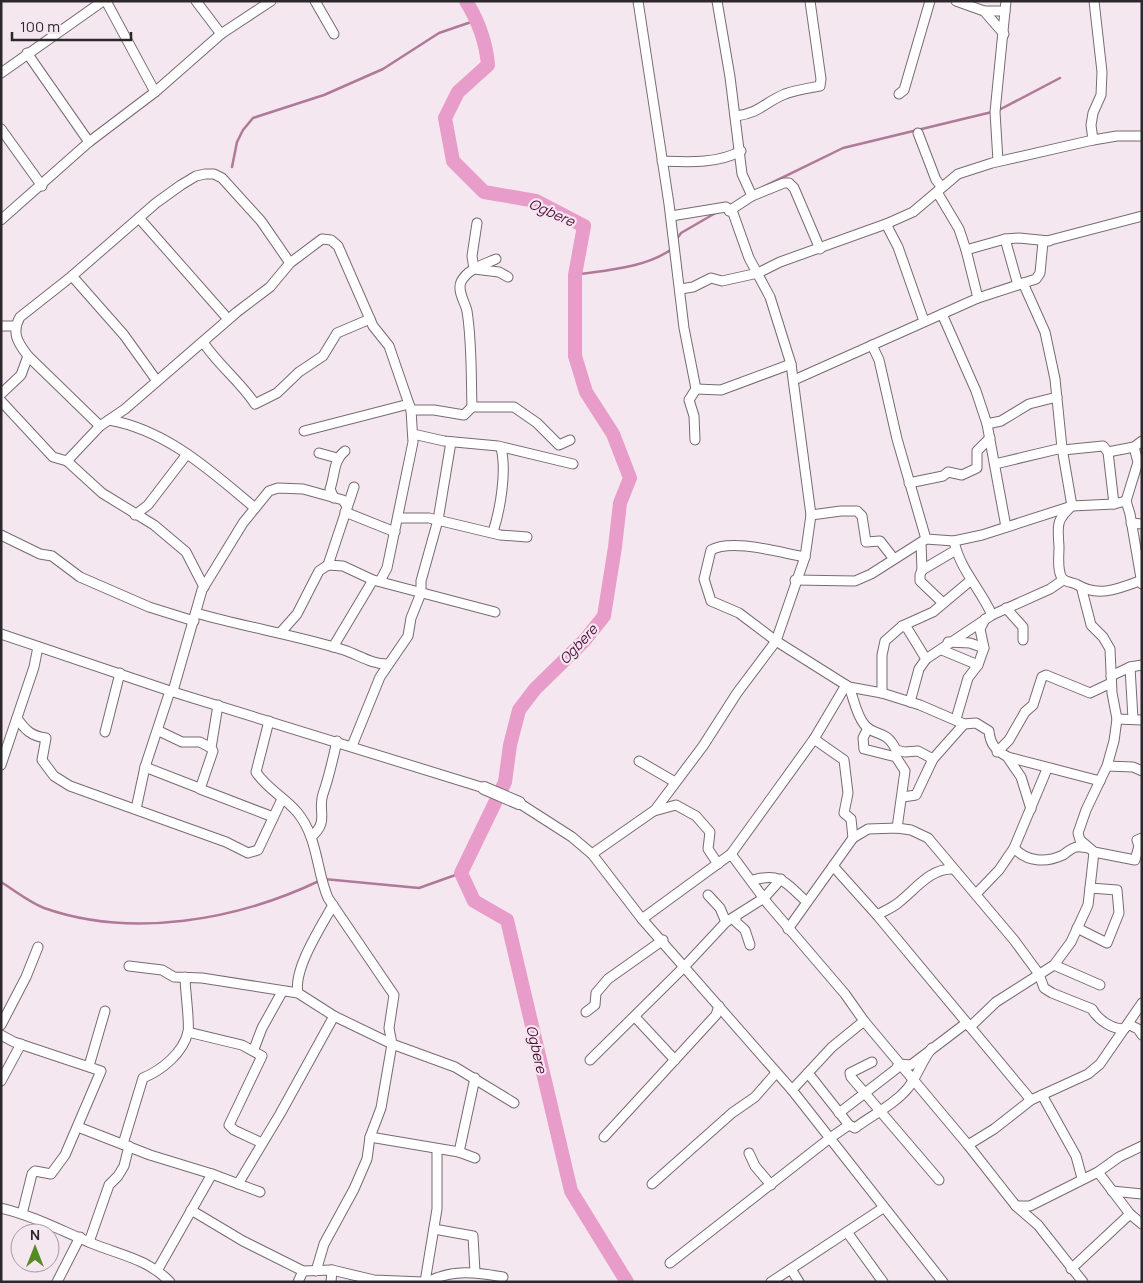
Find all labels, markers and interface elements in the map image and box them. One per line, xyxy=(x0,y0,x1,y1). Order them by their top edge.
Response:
scale bar xyxy=(12,10,131,42)
text: 100 m xyxy=(20,16,60,37)
water label: Ogbere xyxy=(526,194,579,231)
water label: Ogbere xyxy=(555,619,602,668)
water label: Ogbere xyxy=(522,1023,552,1075)
north arrow xyxy=(10,1223,60,1273)
text: N xyxy=(30,1225,40,1244)

